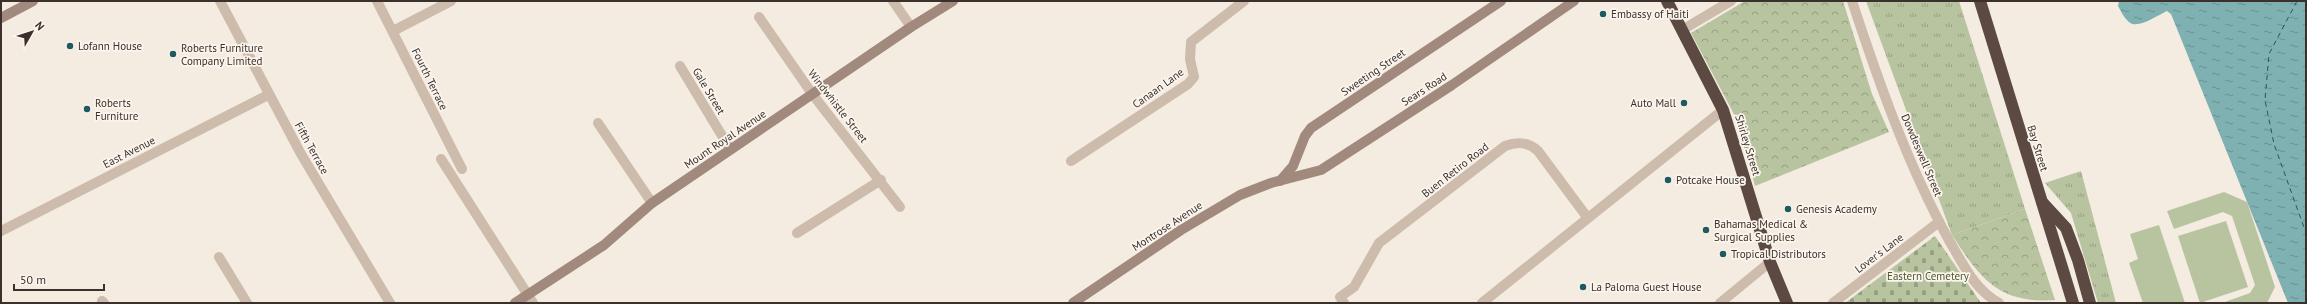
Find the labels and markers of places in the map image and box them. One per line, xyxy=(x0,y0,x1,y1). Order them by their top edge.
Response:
place label: Embassy of Haiti xyxy=(1611,7,1689,21)
marker: Embassy of Haiti xyxy=(1598,9,1608,19)
place label: Lofann House xyxy=(78,39,143,53)
marker: Lofann House xyxy=(65,41,75,51)
place label: Roberts Furniture Company Limited xyxy=(181,41,264,68)
marker: Roberts Furniture Company Limited xyxy=(168,49,178,59)
place label: Roberts Furniture xyxy=(95,96,139,123)
place label: Auto Mall xyxy=(1631,96,1677,110)
marker: Auto Mall xyxy=(1679,98,1689,108)
marker: Roberts Furniture xyxy=(82,104,92,114)
place label: Potcake House xyxy=(1676,173,1745,187)
marker: Potcake House xyxy=(1663,175,1673,185)
place label: Genesis Academy xyxy=(1796,202,1878,216)
marker: Genesis Academy xyxy=(1783,204,1793,214)
place label: Bahamas Medical & Surgical Supplies xyxy=(1714,217,1808,244)
marker: Bahamas Medical & Surgical Supplies xyxy=(1701,225,1711,235)
place label: Tropical Distributors xyxy=(1731,247,1826,261)
marker: Tropical Distributors xyxy=(1718,249,1728,259)
place label: La Paloma Guest House xyxy=(1591,280,1702,294)
marker: La Paloma Guest House xyxy=(1578,282,1588,292)

